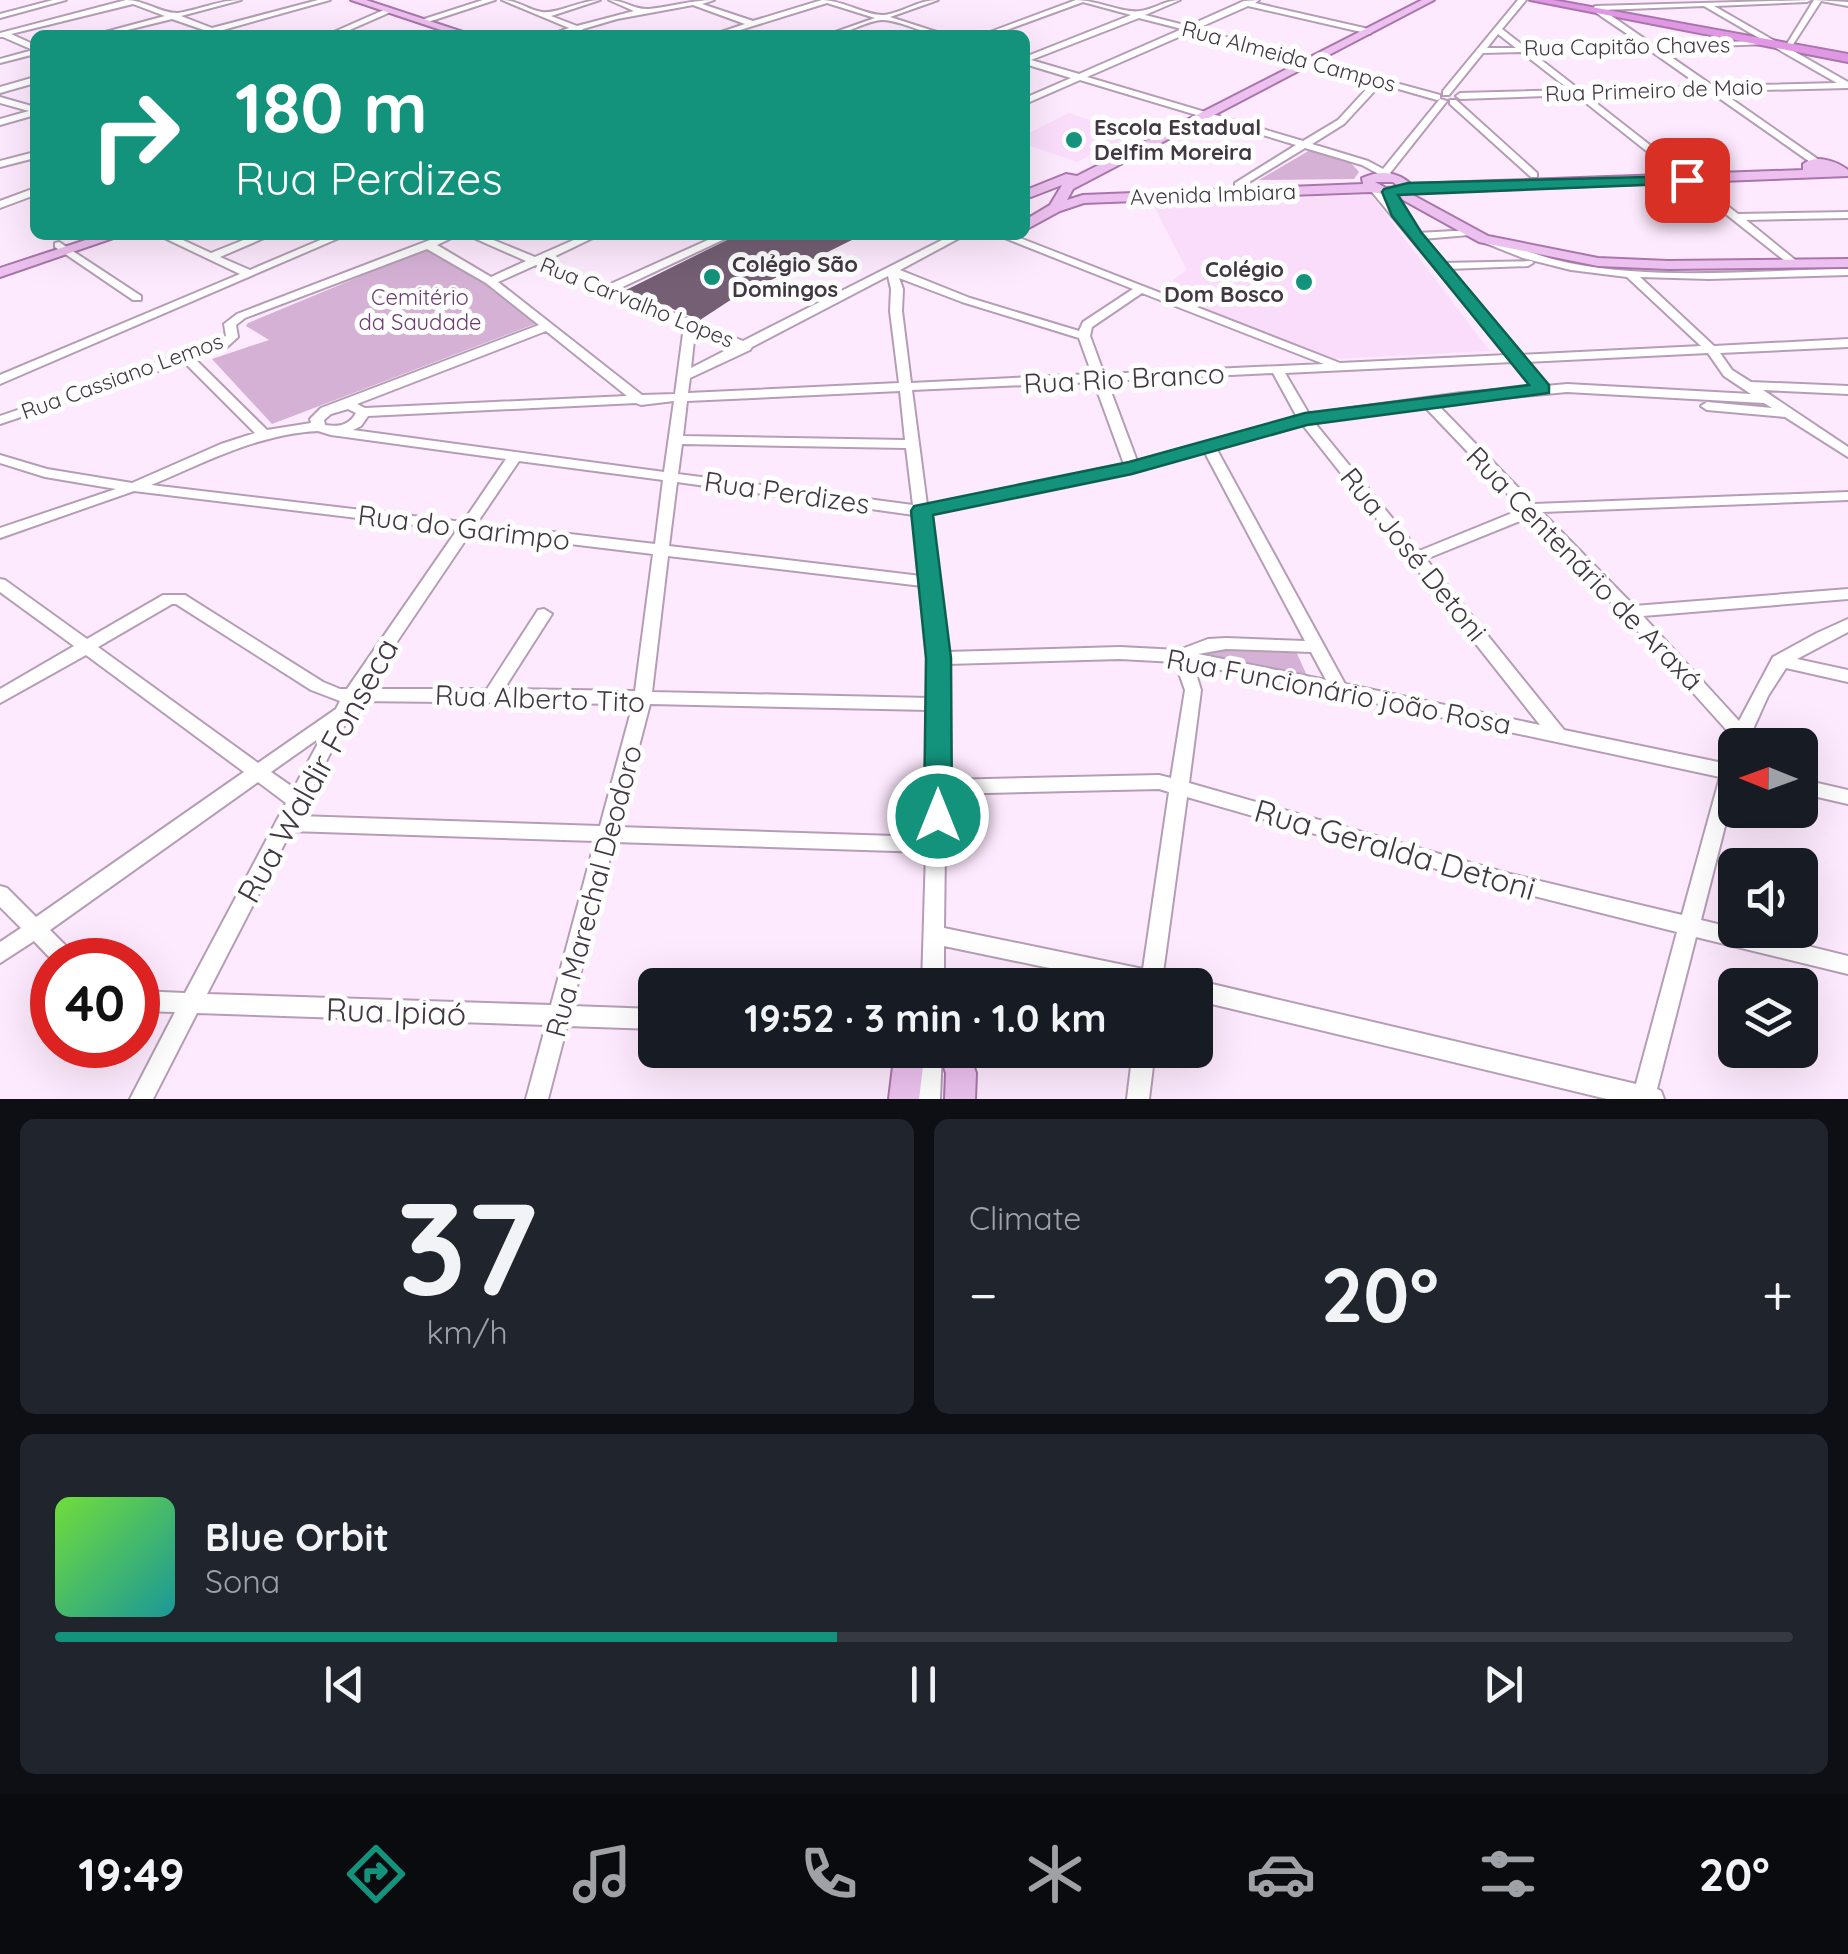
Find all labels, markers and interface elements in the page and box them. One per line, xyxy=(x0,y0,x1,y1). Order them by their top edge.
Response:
street label: Rua Almeida Campos xyxy=(1179,14,1399,98)
street label: Rua Capitão Chaves xyxy=(1524,30,1730,62)
text: 180 m xyxy=(235,63,428,151)
icon: right xyxy=(70,70,200,200)
street label: Rua Primeiro de Maio xyxy=(1544,72,1764,108)
place label: Escola Estadual Delfim Moreira xyxy=(1094,113,1261,166)
marker: Escola Estadual Delfim Moreira xyxy=(1063,129,1085,151)
pin xyxy=(1645,138,1730,223)
text: Rua Perdizes xyxy=(235,150,503,206)
icon: arrive xyxy=(1660,153,1715,208)
street label: Avenida Imbiara xyxy=(1129,177,1297,211)
street label: Rua Carvalho Lopes xyxy=(536,250,738,354)
place label: Colégio São Domingos xyxy=(732,250,858,303)
place label: Colégio Dom Bosco xyxy=(1164,255,1284,308)
marker: Colégio São Domingos xyxy=(701,266,723,288)
marker: Colégio Dom Bosco xyxy=(1293,271,1315,293)
park label: Cemitério da Saudade xyxy=(358,283,482,336)
street label: Rua Cassiano Lemos xyxy=(17,326,227,426)
street label: Rua Rio Branco xyxy=(1022,355,1226,401)
street label: Rua Centenário de Araxá xyxy=(1459,439,1711,697)
street label: Rua José Detoni xyxy=(1333,460,1495,648)
street label: Rua Perdizes xyxy=(702,463,872,521)
street label: Rua do Garimpo xyxy=(356,497,572,557)
street label: Rua Waldir Fonseca xyxy=(228,631,406,909)
street label: Rua Funcionário joão Rosa xyxy=(1164,640,1514,742)
street label: Rua Alberto Tito xyxy=(434,677,646,719)
north arrow xyxy=(1718,728,1818,828)
map controls xyxy=(1718,728,1818,1068)
street label: Rua Marechal Deodoro xyxy=(537,741,649,1041)
position arrow xyxy=(886,764,990,868)
street label: Rua Geralda Detoni xyxy=(1250,790,1540,908)
button: sound xyxy=(1718,848,1818,948)
speed limit sign: 40 xyxy=(30,938,160,1068)
button: layers xyxy=(1718,968,1818,1068)
street label: Rua Ipiaó xyxy=(325,989,467,1033)
text: 19:52 · 3 min · 1.0 km xyxy=(744,994,1107,1042)
text: 37 xyxy=(396,1165,538,1328)
text: Climate xyxy=(969,1198,1081,1238)
text: 20° xyxy=(1321,1247,1439,1341)
text: − xyxy=(969,1260,998,1329)
text: + xyxy=(1762,1260,1793,1329)
text: km/h xyxy=(426,1312,508,1352)
text: Blue Orbit xyxy=(205,1513,389,1561)
text: Sona xyxy=(205,1561,280,1601)
icon: previous xyxy=(317,1657,372,1712)
icon: pause xyxy=(896,1657,951,1712)
icon: next xyxy=(1476,1657,1531,1712)
icon: directions xyxy=(341,1839,411,1909)
icon: music xyxy=(567,1839,637,1909)
icon: phone xyxy=(794,1839,864,1909)
icon: climate xyxy=(1020,1839,1090,1909)
icon: car xyxy=(1246,1839,1316,1909)
icon: filters xyxy=(1473,1839,1543,1909)
text: 19:49 xyxy=(78,1846,185,1902)
text: 20° xyxy=(1699,1846,1770,1902)

